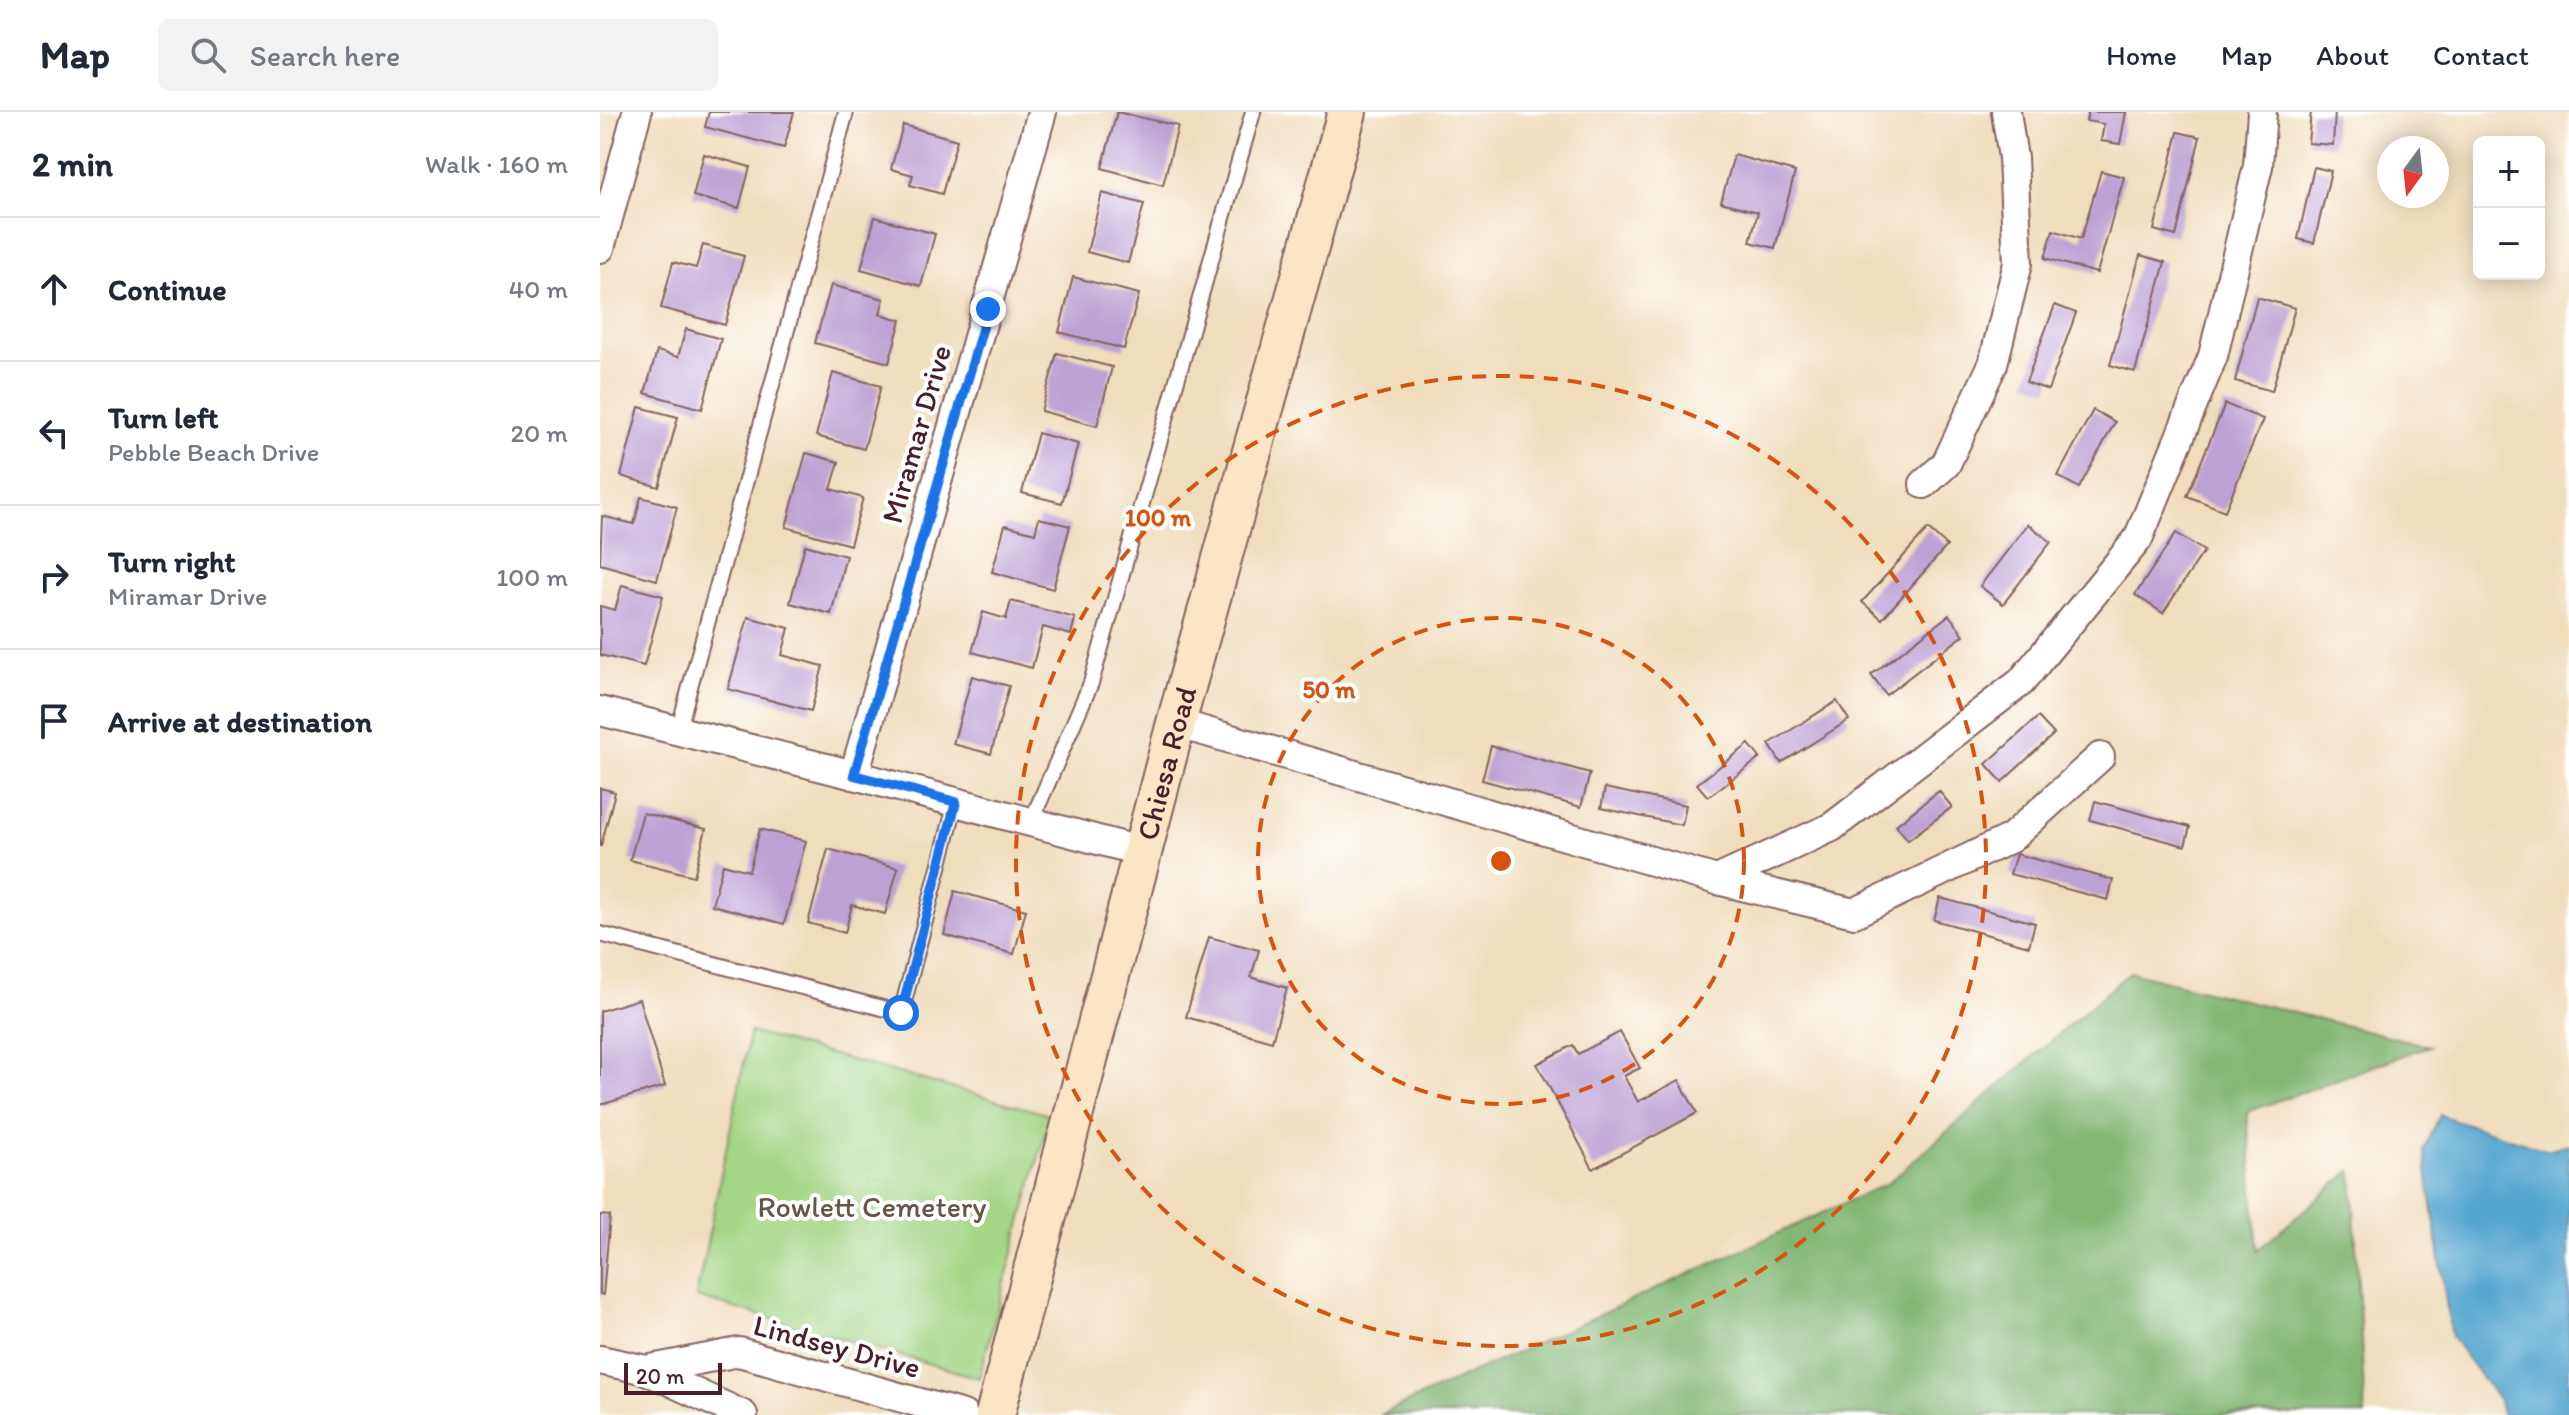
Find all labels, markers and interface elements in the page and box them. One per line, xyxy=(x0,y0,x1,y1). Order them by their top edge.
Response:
search box xyxy=(158,19,718,91)
text: Map xyxy=(40,32,110,78)
icon: search xyxy=(186,33,230,77)
text: Search here xyxy=(250,37,400,74)
text: Home xyxy=(2106,38,2177,72)
text: Map xyxy=(2221,38,2272,72)
text: About xyxy=(2316,38,2389,72)
text: Contact xyxy=(2433,38,2529,72)
north arrow xyxy=(2377,136,2449,208)
map controls xyxy=(2473,136,2545,280)
button: + xyxy=(2473,136,2545,208)
text: 2 min xyxy=(32,144,113,185)
text: Walk · 160 m xyxy=(425,148,568,180)
button: − xyxy=(2473,208,2545,280)
icon: ahead xyxy=(32,267,76,311)
text: Continue xyxy=(108,271,227,308)
text: 40 m xyxy=(509,273,568,305)
route end xyxy=(970,291,1006,327)
street label: Miramar Drive xyxy=(873,341,959,527)
text: Turn left xyxy=(108,399,219,436)
icon: left xyxy=(32,411,76,455)
text: 20 m xyxy=(511,417,568,449)
text: Pebble Beach Drive xyxy=(108,436,319,468)
text: 100 m xyxy=(1125,503,1192,532)
text: Turn right xyxy=(108,543,236,580)
icon: right xyxy=(32,555,76,599)
text: 100 m xyxy=(496,561,568,593)
text: Miramar Drive xyxy=(108,580,267,612)
text: 50 m xyxy=(1303,675,1356,704)
street label: Chiesa Road xyxy=(1128,682,1204,844)
icon: arrive xyxy=(32,699,76,743)
text: Arrive at destination xyxy=(108,703,372,740)
centre of rings xyxy=(1487,847,1515,875)
route start xyxy=(883,995,919,1031)
park label: Rowlett Cemetery xyxy=(758,1188,986,1225)
street label: Lindsey Drive xyxy=(749,1306,925,1386)
scale bar xyxy=(624,1359,722,1395)
text: 20 m xyxy=(636,1363,685,1390)

